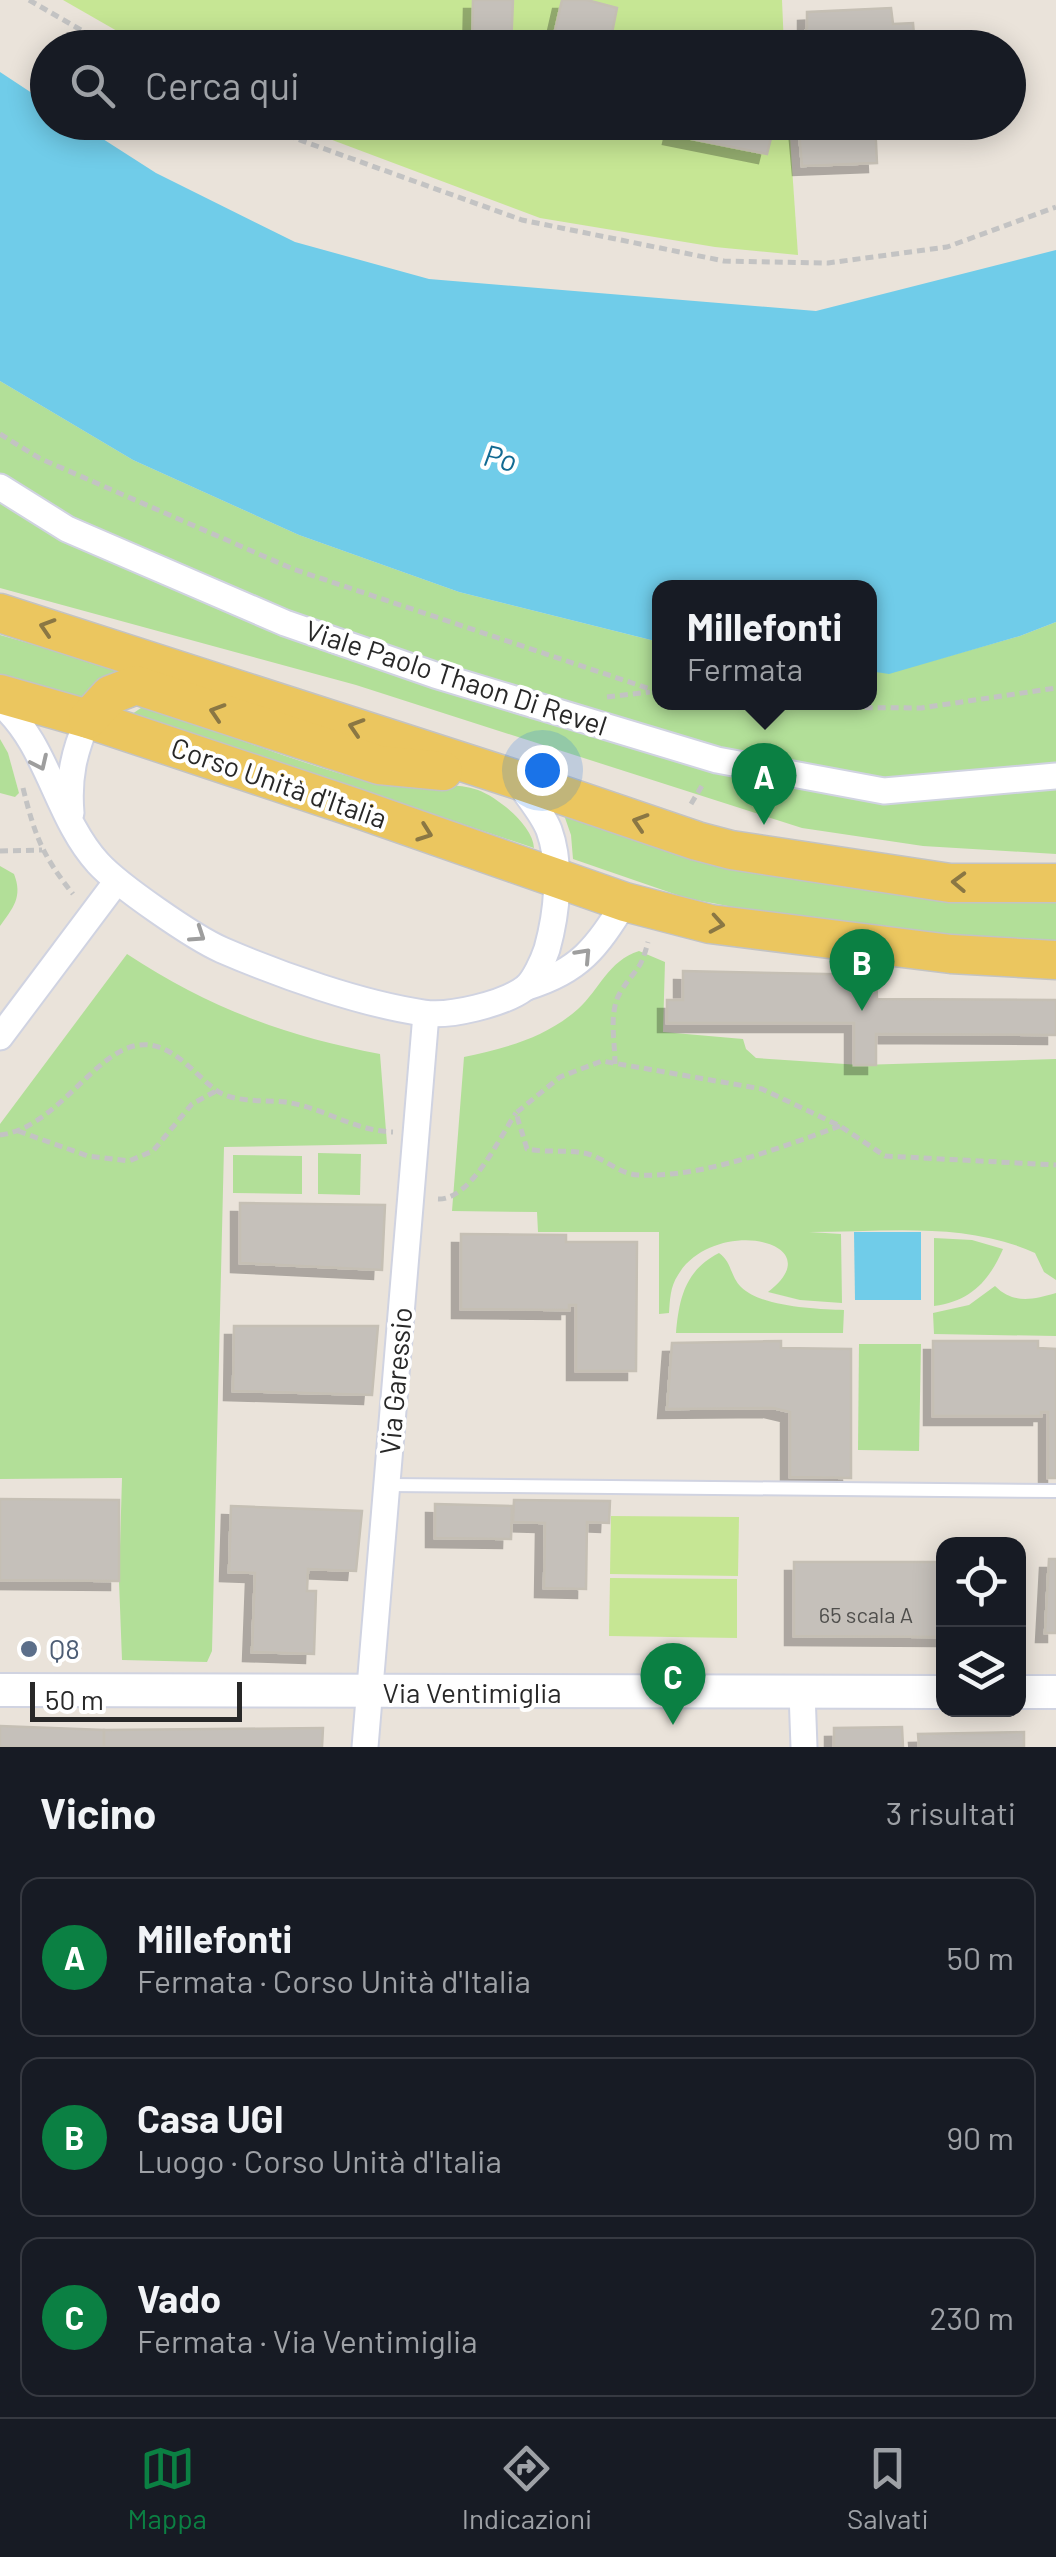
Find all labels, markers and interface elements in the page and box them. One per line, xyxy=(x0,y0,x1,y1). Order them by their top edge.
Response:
search box xyxy=(30,30,1026,140)
icon: search xyxy=(65,58,120,113)
text: Cerca qui xyxy=(145,62,300,108)
water label: Po xyxy=(481,436,520,478)
popup xyxy=(652,580,877,710)
text: Millefonti xyxy=(687,603,842,649)
street label: Viale Paolo Thaon Di Revel xyxy=(301,612,612,742)
one-way arrow xyxy=(39,618,56,638)
text: Fermata xyxy=(687,649,803,687)
one-way arrow xyxy=(209,703,226,723)
one-way arrow xyxy=(348,718,365,739)
street label: Corso Unità d'Italia xyxy=(167,729,392,835)
pin: A xyxy=(732,742,796,825)
your location xyxy=(517,745,568,796)
one-way arrow xyxy=(28,752,48,770)
one-way arrow xyxy=(633,813,650,834)
one-way arrow xyxy=(416,821,433,842)
one-way arrow xyxy=(950,872,966,893)
one-way arrow xyxy=(708,913,725,934)
one-way arrow xyxy=(186,923,205,941)
pin: B xyxy=(830,928,894,1011)
one-way arrow xyxy=(572,949,590,967)
street label: Via Garessio xyxy=(372,1305,418,1456)
map controls xyxy=(936,1537,1026,1717)
button: locate xyxy=(936,1537,1026,1627)
house number: 65 scala A xyxy=(819,1601,913,1627)
button: layers xyxy=(936,1627,1026,1717)
place label: Q8 xyxy=(49,1631,80,1665)
marker: Q8 xyxy=(18,1638,40,1660)
pin: C xyxy=(640,1642,706,1725)
street label: Via Ventimiglia xyxy=(382,1675,562,1709)
scale bar xyxy=(30,1677,242,1722)
text: 50 m xyxy=(45,1682,104,1716)
text: Vicino xyxy=(40,1787,156,1837)
text: 3 risultati xyxy=(886,1793,1016,1831)
text: Millefonti xyxy=(137,1915,292,1961)
text: A xyxy=(64,1938,85,1976)
text: 50 m xyxy=(947,1938,1014,1976)
text: Fermata · Corso Unità d'Italia xyxy=(137,1961,531,1999)
text: Casa UGI xyxy=(137,2095,284,2141)
text: B xyxy=(65,2118,84,2156)
text: 90 m xyxy=(946,2118,1014,2156)
text: Luogo · Corso Unità d'Italia xyxy=(137,2141,502,2179)
text: Vado xyxy=(137,2275,221,2321)
text: C xyxy=(65,2298,84,2336)
text: 230 m xyxy=(930,2298,1014,2336)
text: Fermata · Via Ventimiglia xyxy=(137,2321,478,2359)
tab: Mappa xyxy=(127,2441,207,2535)
tab: Indicazioni xyxy=(462,2441,592,2535)
tab: Salvati xyxy=(847,2441,929,2535)

